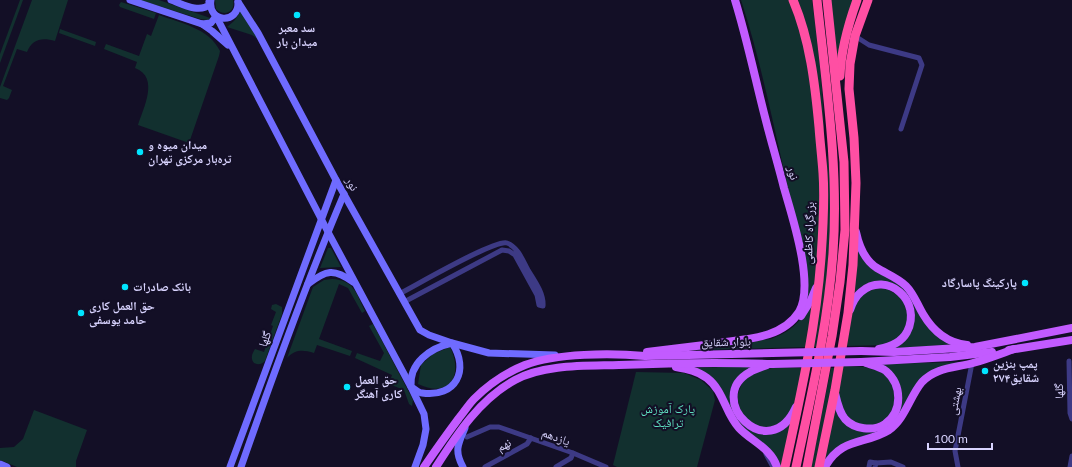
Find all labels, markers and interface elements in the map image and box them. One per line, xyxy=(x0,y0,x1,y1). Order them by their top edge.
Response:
marker: سد معبر میدان بار xyxy=(292,10,302,20)
place label: سد معبر میدان بار xyxy=(276,20,318,50)
place label: میدان میوه و تره‌بار مرکزی تهران xyxy=(148,137,232,167)
marker: میدان میوه و تره‌بار مرکزی تهران xyxy=(135,147,145,157)
street label: نور xyxy=(784,163,802,181)
street label: نور xyxy=(342,173,362,193)
street label: بزرگراه کاظمی xyxy=(800,201,817,265)
place label: پارکینگ پاسارگاد xyxy=(942,275,1017,290)
marker: پارکینگ پاسارگاد xyxy=(1020,278,1030,288)
place label: بانک صادرات xyxy=(133,279,191,294)
marker: بانک صادرات xyxy=(120,282,130,292)
place label: حق العمل کاری حامد یوسفی xyxy=(89,298,155,328)
marker: حق العمل کاری حامد یوسفی xyxy=(76,308,86,318)
street label: گلها xyxy=(255,329,274,349)
street label: بلوار شقایق xyxy=(701,334,751,350)
place label: پمپ بنزین ۲۷۴شقایق xyxy=(993,356,1039,386)
marker: پمپ بنزین ۲۷۴شقایق xyxy=(980,366,990,376)
place label: حق العمل کاری آهنگر xyxy=(354,372,403,402)
marker: حق العمل کاری آهنگر xyxy=(342,382,352,392)
street label: گلها xyxy=(1051,383,1066,399)
street label: بهشتی xyxy=(944,386,965,416)
park label: پارک آموزش ترافیک xyxy=(641,401,696,430)
street label: یازدهم xyxy=(540,424,573,450)
scale bar xyxy=(928,425,992,451)
text: 100 m xyxy=(934,431,968,446)
street label: نهم xyxy=(494,435,514,455)

